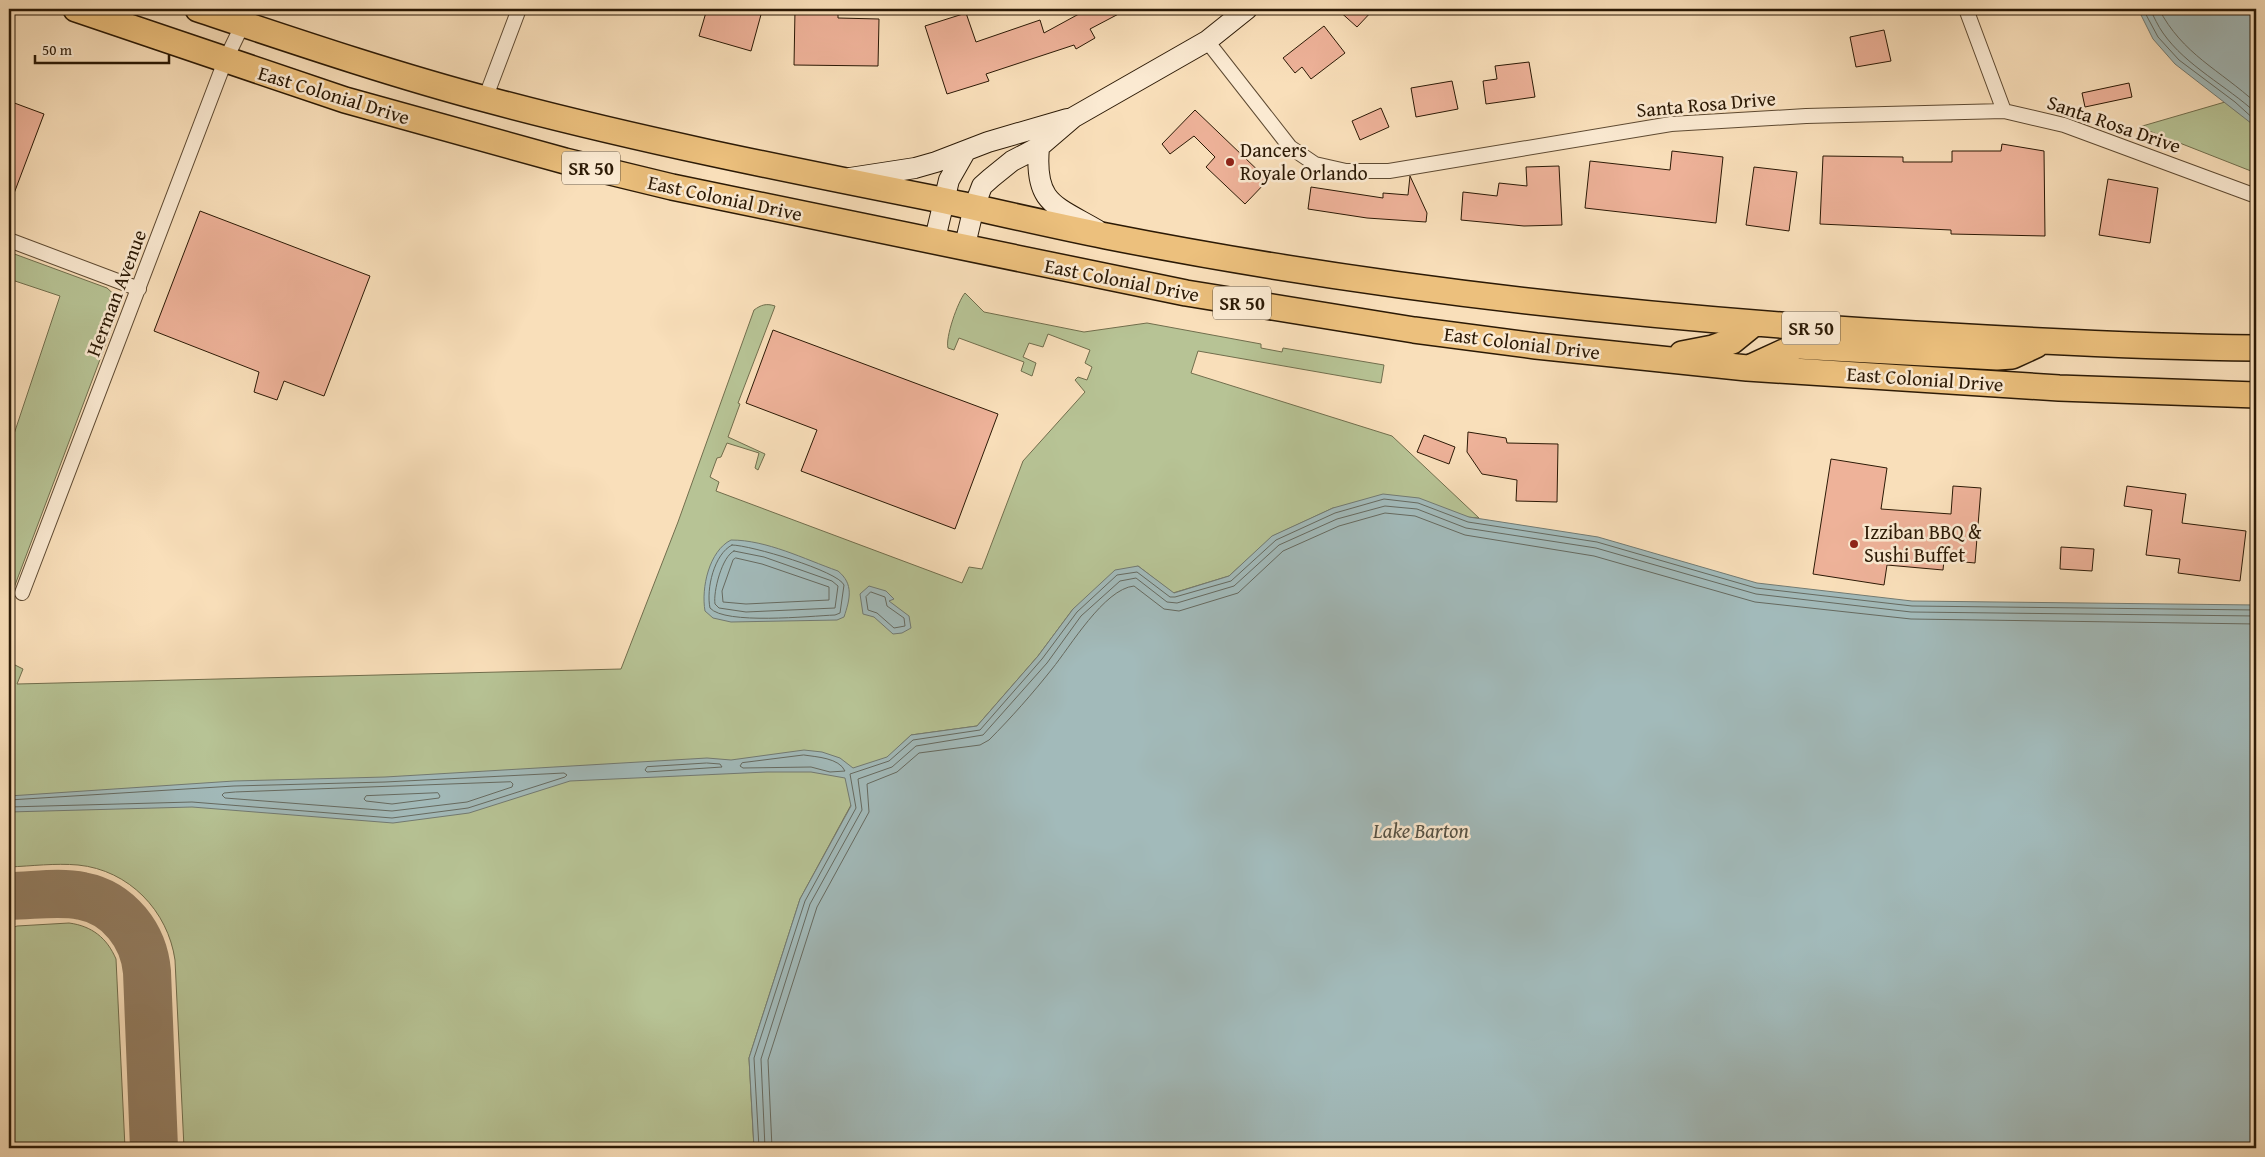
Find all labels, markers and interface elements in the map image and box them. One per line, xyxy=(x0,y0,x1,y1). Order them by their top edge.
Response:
scale bar xyxy=(35,32,169,64)
text: 50 m xyxy=(42,39,73,60)
street label: East Colonial Drive xyxy=(255,58,413,131)
street label: Santa Rosa Drive xyxy=(1635,83,1777,124)
street label: Santa Rosa Drive xyxy=(2043,87,2185,160)
place label: Dancers Royale Orlando xyxy=(1240,135,1368,187)
road number: SR 50 xyxy=(562,152,620,184)
marker: Dancers Royale Orlando xyxy=(1224,156,1236,168)
street label: East Colonial Drive xyxy=(645,167,805,228)
street label: Herman Avenue xyxy=(78,225,153,360)
street label: East Colonial Drive xyxy=(1042,250,1202,309)
road number: SR 50 xyxy=(1213,286,1271,320)
road number: SR 50 xyxy=(1782,312,1840,344)
street label: East Colonial Drive xyxy=(1442,319,1602,366)
street label: East Colonial Drive xyxy=(1846,359,2004,398)
place label: Izziban BBQ & Sushi Buffet xyxy=(1864,517,1982,569)
marker: Izziban BBQ & Sushi Buffet xyxy=(1848,538,1860,550)
water label: Lake Barton xyxy=(1372,815,1469,846)

